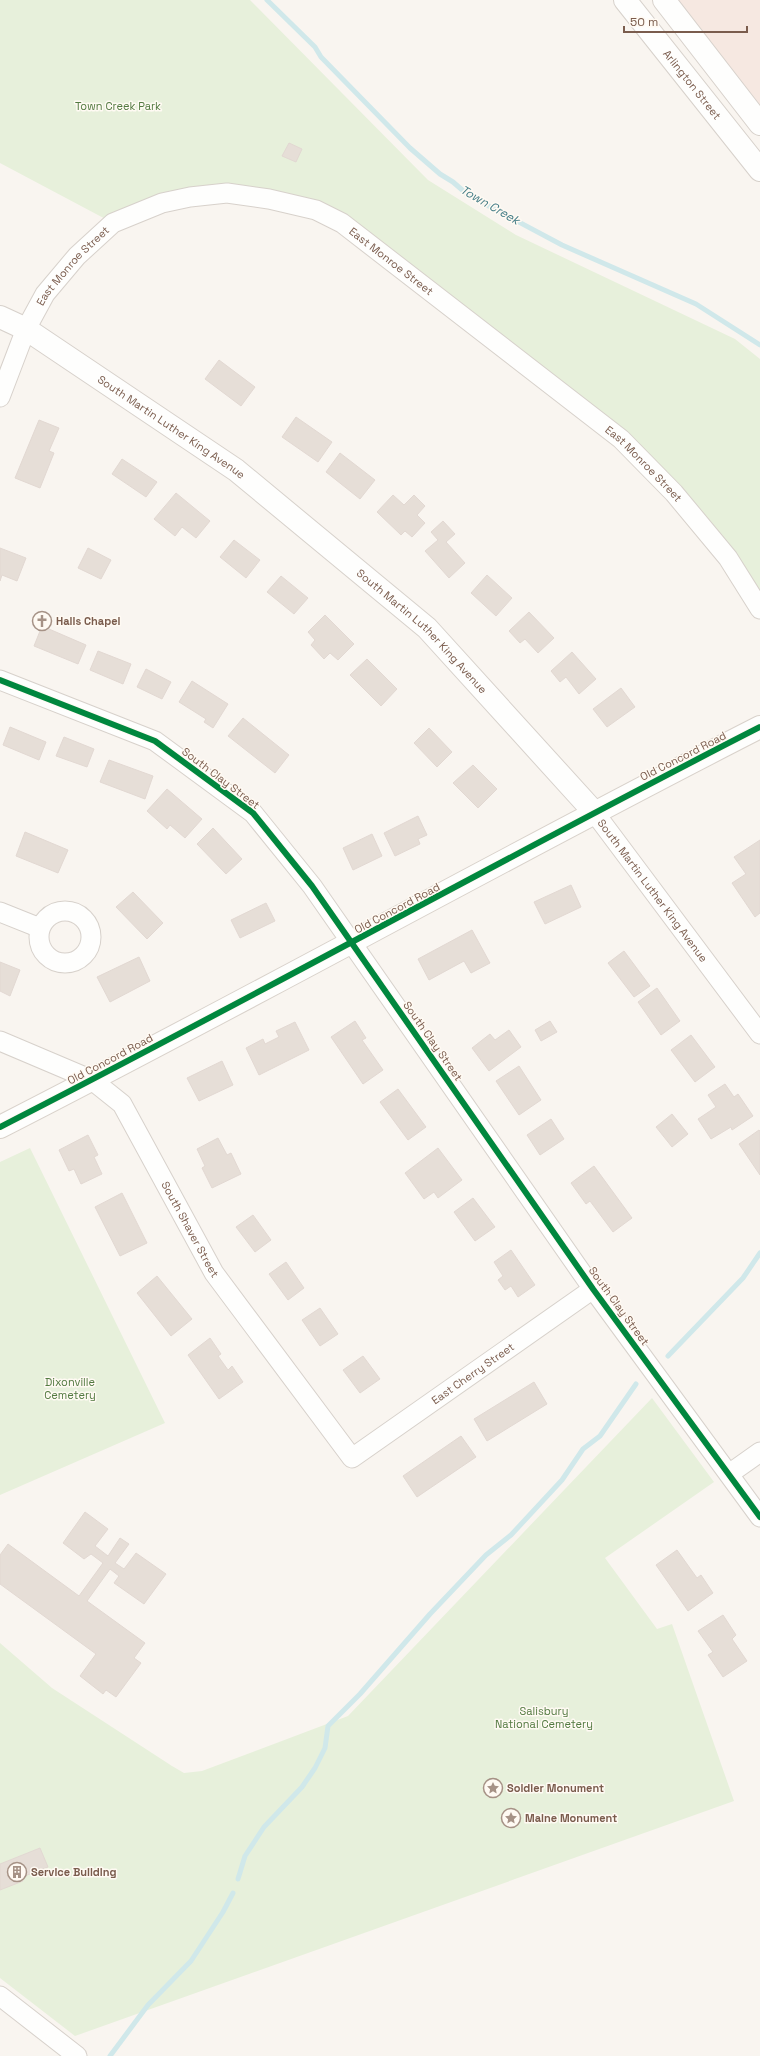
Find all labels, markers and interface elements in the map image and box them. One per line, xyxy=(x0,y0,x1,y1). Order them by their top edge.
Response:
scale bar xyxy=(624,8,747,34)
text: 50 m xyxy=(630,14,658,30)
street label: Arlington Street xyxy=(660,47,724,122)
park label: Town Creek Park xyxy=(75,99,161,113)
water label: Town Creek xyxy=(457,182,524,229)
street label: East Monroe Street xyxy=(33,223,112,308)
street label: East Monroe Street xyxy=(346,224,436,298)
street label: South Martin Luther King Avenue xyxy=(95,372,248,482)
street label: East Monroe Street xyxy=(603,422,685,505)
street label: South Martin Luther King Avenue xyxy=(354,566,490,696)
church icon: Halls Chapel xyxy=(31,610,53,632)
place label: Halls Chapel xyxy=(56,614,121,628)
street label: Old Concord Road xyxy=(638,728,728,784)
street label: South Clay Street xyxy=(179,744,263,812)
street label: South Martin Luther King Avenue xyxy=(595,816,711,965)
street label: Old Concord Road xyxy=(352,880,442,936)
street label: South Clay Street xyxy=(400,998,466,1084)
street label: Old Concord Road xyxy=(65,1031,155,1087)
street label: South Shaver Street xyxy=(158,1179,222,1280)
street label: South Clay Street xyxy=(586,1264,652,1348)
street label: East Cherry Street xyxy=(429,1340,517,1407)
park label: Dixonville Cemetery xyxy=(44,1375,96,1402)
park label: Salisbury National Cemetery xyxy=(495,1704,593,1731)
place icon: Soldier Monument xyxy=(482,1777,504,1799)
place label: Soldier Monument xyxy=(507,1781,604,1795)
place icon: Maine Monument xyxy=(500,1807,522,1829)
place label: Maine Monument xyxy=(525,1811,617,1825)
building icon: Service Building xyxy=(6,1861,28,1883)
place label: Service Building xyxy=(31,1865,117,1879)

